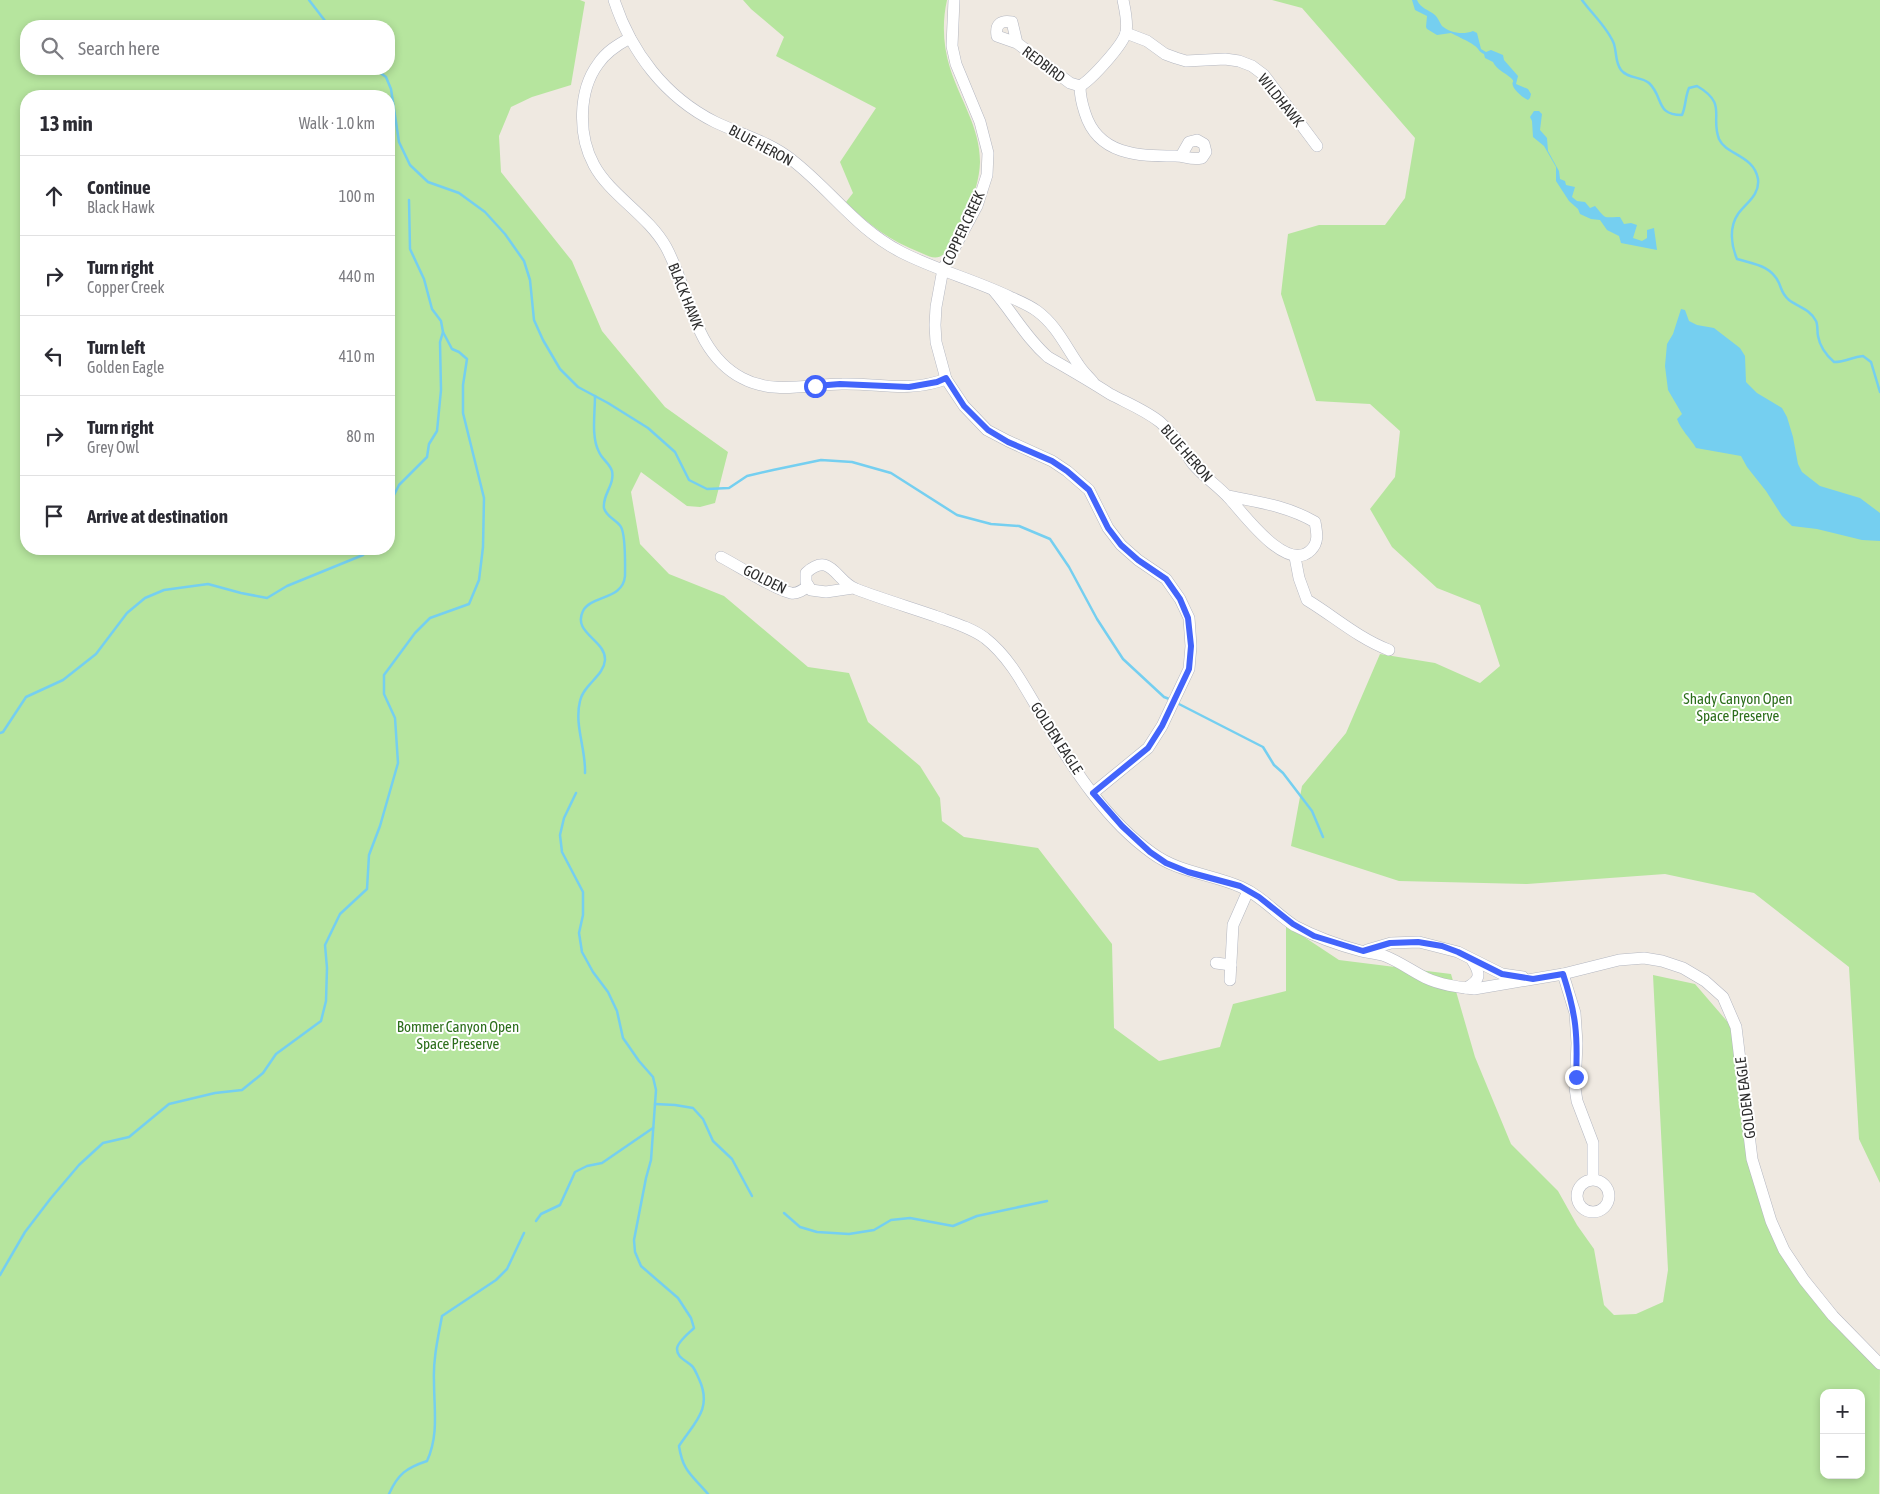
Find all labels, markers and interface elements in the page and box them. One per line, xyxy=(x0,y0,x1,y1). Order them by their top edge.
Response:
search box xyxy=(20,20,395,75)
icon: search xyxy=(38,34,66,62)
text: Search here xyxy=(78,37,160,59)
street label: REDBIRD xyxy=(1019,42,1069,86)
street label: WILDHAWK xyxy=(1255,70,1308,130)
text: 13 min xyxy=(40,111,93,135)
text: Walk · 1.0 km xyxy=(299,114,375,132)
street label: BLUE HERON xyxy=(726,121,796,169)
text: Continue xyxy=(87,176,151,198)
icon: ahead xyxy=(40,182,68,210)
text: 100 m xyxy=(339,187,375,205)
street label: COPPER CREEK xyxy=(938,187,988,268)
text: Black Hawk xyxy=(87,198,155,216)
text: Turn right xyxy=(87,256,154,278)
street label: BLACK HAWK xyxy=(665,260,707,332)
icon: right xyxy=(40,262,68,290)
text: 440 m xyxy=(339,267,375,285)
text: Copper Creek xyxy=(87,278,164,296)
text: Turn left xyxy=(87,336,145,358)
icon: left xyxy=(40,342,68,370)
text: 410 m xyxy=(339,347,375,365)
text: Golden Eagle xyxy=(87,358,164,376)
route start xyxy=(804,375,827,398)
text: Turn right xyxy=(87,416,154,438)
street label: BLUE HERON xyxy=(1158,421,1216,485)
icon: right xyxy=(40,422,68,450)
text: 80 m xyxy=(346,427,375,445)
text: Grey Owl xyxy=(87,438,139,456)
icon: arrive xyxy=(40,502,68,530)
text: Arrive at destination xyxy=(87,505,228,527)
street label: GOLDEN xyxy=(741,561,789,597)
park label: Shady Canyon Open Space Preserve xyxy=(1683,690,1793,724)
street label: GOLDEN EAGLE xyxy=(1028,699,1087,778)
park label: Bommer Canyon Open Space Preserve xyxy=(397,1018,519,1052)
street label: GOLDEN EAGLE xyxy=(1731,1056,1758,1140)
route end xyxy=(1565,1066,1588,1089)
map controls xyxy=(1820,1389,1865,1479)
button: + xyxy=(1820,1389,1865,1434)
button: − xyxy=(1820,1434,1865,1479)

